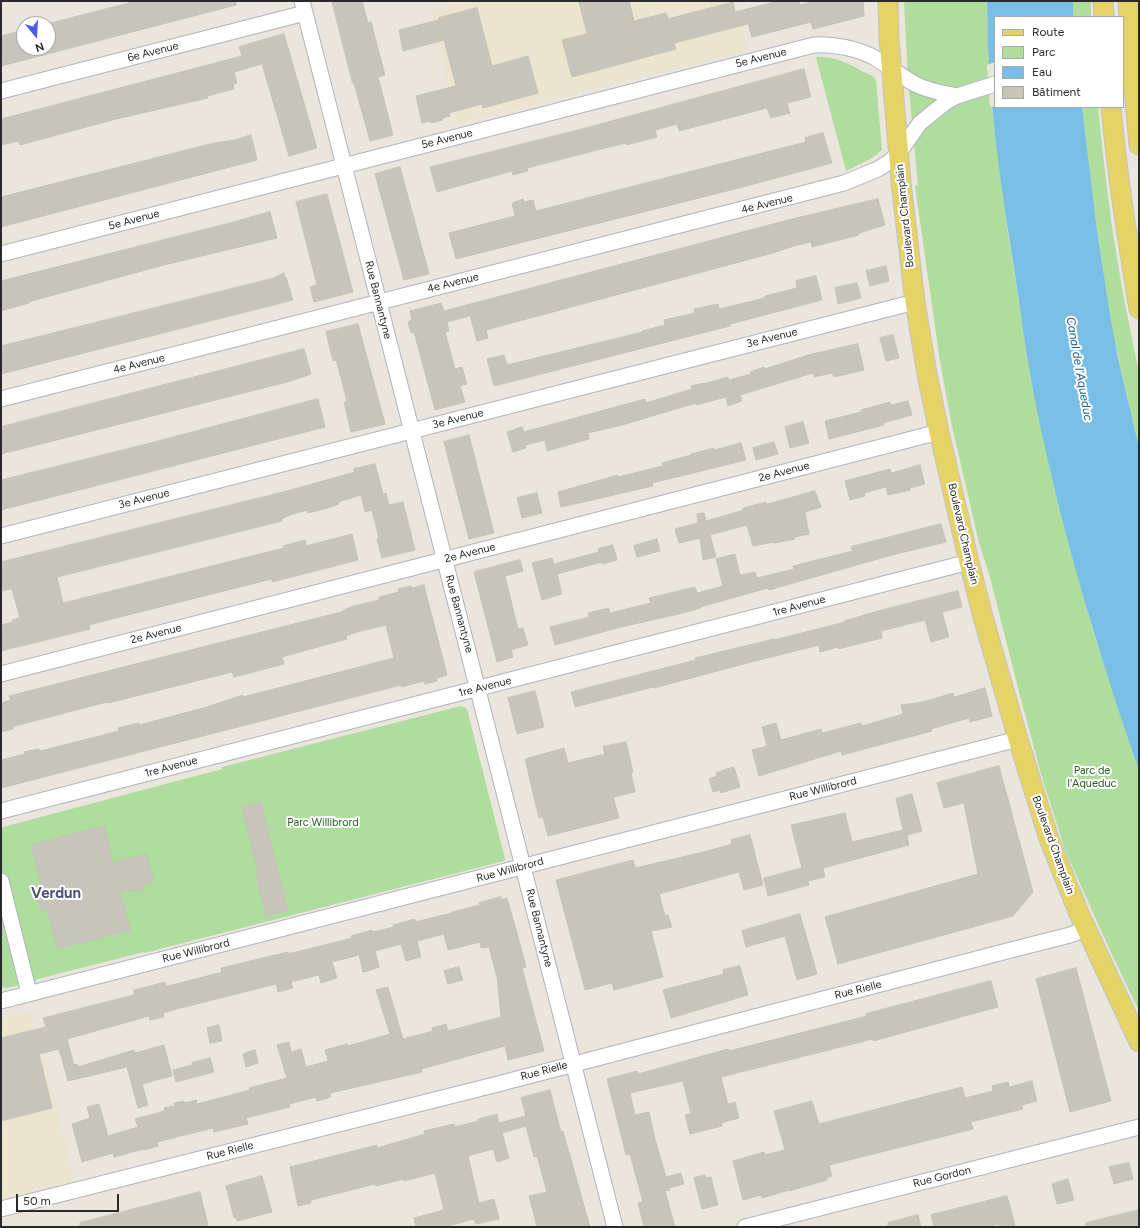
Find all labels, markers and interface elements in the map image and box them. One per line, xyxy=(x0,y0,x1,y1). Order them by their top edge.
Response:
north arrow xyxy=(16,16,56,56)
legend xyxy=(994,16,1124,108)
text: Route xyxy=(1032,25,1064,39)
text: N xyxy=(34,39,46,54)
street label: 6e Avenue xyxy=(126,39,180,65)
street label: 5e Avenue xyxy=(734,45,788,71)
text: Parc xyxy=(1032,45,1056,59)
text: Eau xyxy=(1032,65,1052,79)
text: Bâtiment xyxy=(1032,85,1081,99)
street label: 5e Avenue xyxy=(420,126,474,152)
street label: Boulevard Champlain xyxy=(893,164,917,268)
street label: 4e Avenue xyxy=(740,191,794,217)
street label: 5e Avenue xyxy=(107,207,161,233)
street label: Rue Bannantyne xyxy=(362,259,394,341)
street label: 4e Avenue xyxy=(426,270,480,296)
water label: Canal de l'Aqueduc xyxy=(1063,316,1095,422)
street label: 3e Avenue xyxy=(745,325,799,351)
street label: 4e Avenue xyxy=(112,351,166,377)
street label: 3e Avenue xyxy=(431,406,485,432)
street label: 2e Avenue xyxy=(757,459,811,485)
street label: Boulevard Champlain xyxy=(945,482,981,586)
street label: 3e Avenue xyxy=(117,486,171,512)
street label: 2e Avenue xyxy=(443,540,497,566)
street label: Rue Bannantyne xyxy=(442,574,476,654)
street label: 1re Avenue xyxy=(771,593,827,619)
street label: 2e Avenue xyxy=(129,621,183,647)
street label: 1re Avenue xyxy=(457,674,513,700)
street label: 1re Avenue xyxy=(143,754,199,780)
park label: Parc de l'Aqueduc xyxy=(1067,764,1117,790)
street label: Rue Willibrord xyxy=(788,774,858,804)
street label: Boulevard Champlain xyxy=(1029,794,1077,896)
park label: Parc Willibrord xyxy=(287,816,359,830)
street label: Rue Willibrord xyxy=(475,855,545,885)
district label: Verdun xyxy=(31,885,81,903)
street label: Rue Bannantyne xyxy=(523,887,555,969)
street label: Rue Willibrord xyxy=(161,936,231,966)
street label: Rue Rielle xyxy=(833,978,883,1002)
street label: Rue Rielle xyxy=(519,1058,569,1084)
street label: Rue Rielle xyxy=(205,1139,255,1163)
street label: Rue Gordon xyxy=(912,1163,972,1191)
scale bar xyxy=(18,1186,121,1212)
text: 50 m xyxy=(23,1194,51,1208)

